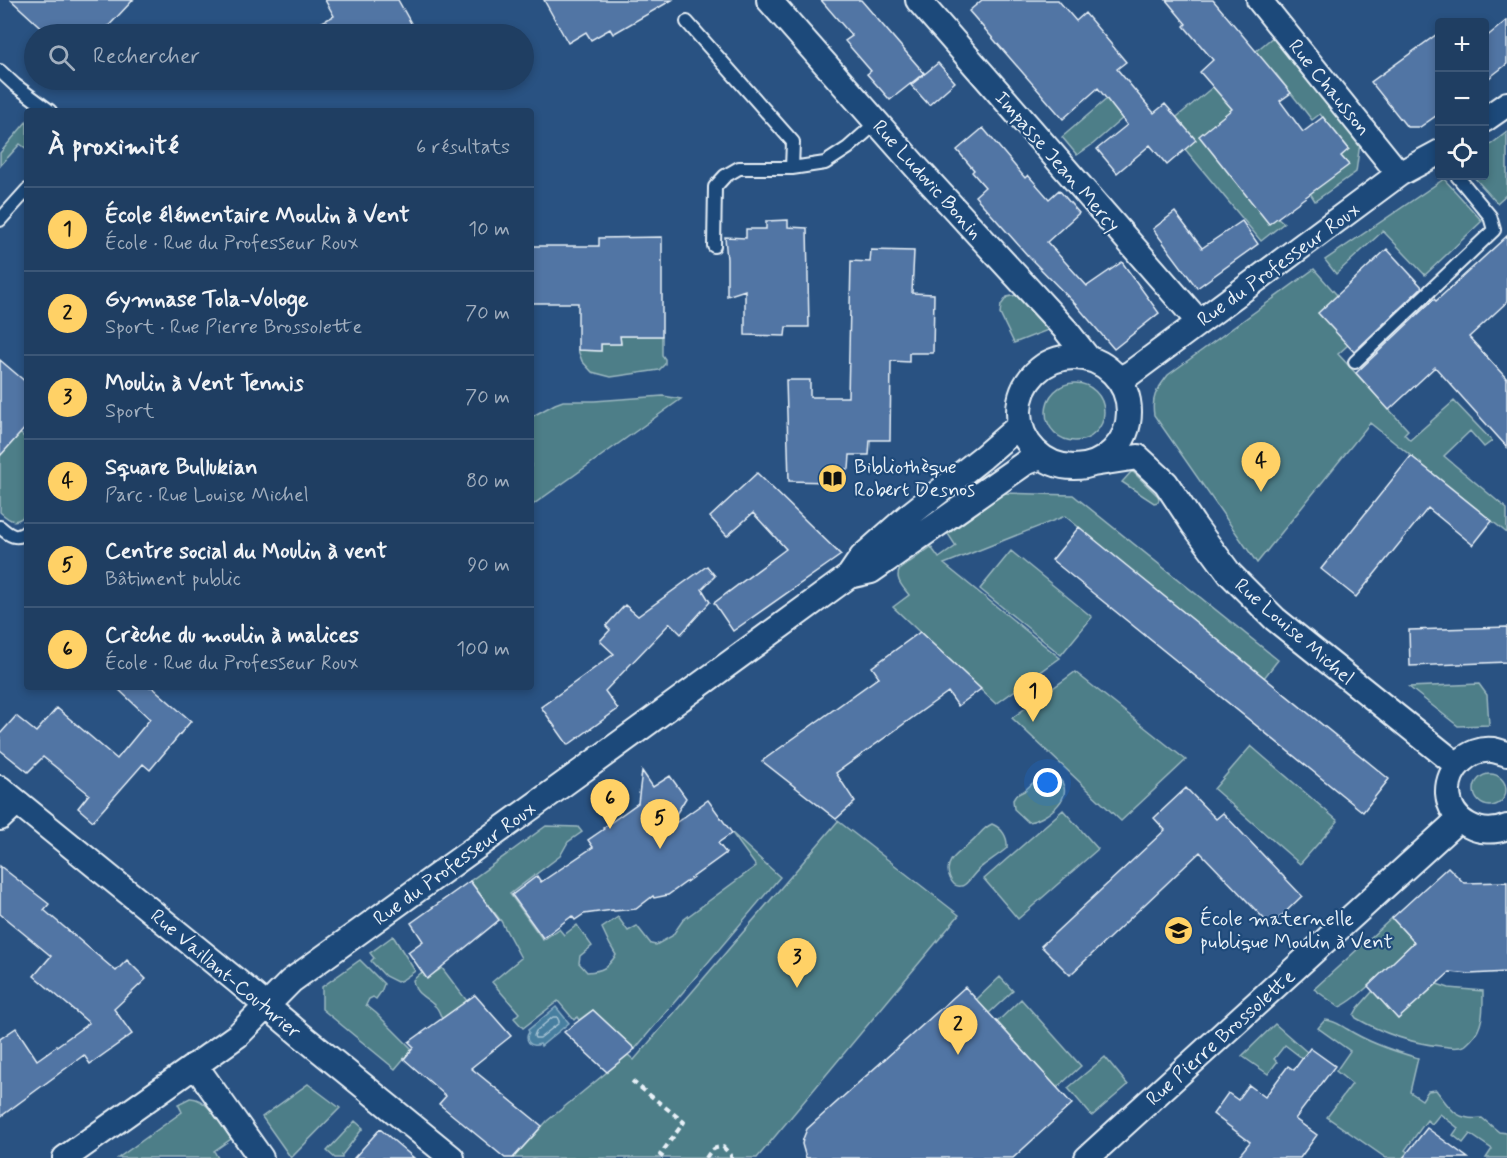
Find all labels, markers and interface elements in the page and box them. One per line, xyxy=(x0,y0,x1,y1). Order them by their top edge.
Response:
map controls xyxy=(1435,18,1489,180)
button: + xyxy=(1435,18,1489,72)
search box xyxy=(24,24,534,90)
street label: Rue Chausson xyxy=(1281,34,1376,142)
icon: search xyxy=(45,41,78,74)
text: Rechercher xyxy=(93,43,200,71)
button: − xyxy=(1435,72,1489,126)
street label: Impasse Jean Mercy xyxy=(988,86,1126,238)
street label: Rue Ludovic Bonin xyxy=(866,114,988,246)
button: locate xyxy=(1435,126,1489,180)
text: À proximité xyxy=(48,130,179,164)
text: 6 résultats xyxy=(416,134,510,161)
street label: Rue du Professeur Roux xyxy=(1192,197,1366,333)
text: École élémentaire Moulin à Vent xyxy=(105,202,410,230)
text: 1 xyxy=(63,216,72,243)
text: 10 m xyxy=(468,216,510,243)
text: École · Rue du Professeur Roux xyxy=(105,230,358,257)
text: Gymnase Tola-Vologe xyxy=(105,286,308,314)
text: 2 xyxy=(63,300,72,327)
text: 70 m xyxy=(465,300,510,327)
text: Sport · Rue Pierre Brossolette xyxy=(105,314,362,341)
text: Moulin à Vent Tennis xyxy=(105,370,304,398)
text: 3 xyxy=(63,384,72,411)
text: 70 m xyxy=(465,384,510,411)
text: Sport xyxy=(105,398,154,425)
pin: 4 xyxy=(1242,442,1280,492)
text: Square Bullukian xyxy=(105,454,258,482)
place label: Bibliothèque Robert Desnos xyxy=(854,454,975,504)
library icon: Bibliothèque Robert Desnos xyxy=(817,462,849,494)
text: 4 xyxy=(62,468,73,495)
text: 80 m xyxy=(466,468,510,495)
text: Parc · Rue Louise Michel xyxy=(105,482,309,509)
text: Centre social du Moulin à vent xyxy=(105,538,387,566)
text: 5 xyxy=(62,552,74,579)
text: 90 m xyxy=(467,552,510,579)
text: Bâtiment public xyxy=(105,566,241,593)
street label: Rue Louise Michel xyxy=(1228,573,1360,692)
text: Crèche du moulin à malices xyxy=(105,622,359,650)
text: 6 xyxy=(62,636,73,663)
text: 100 m xyxy=(456,636,510,663)
text: École · Rue du Professeur Roux xyxy=(105,650,358,677)
pin: 1 xyxy=(1014,672,1052,722)
your location xyxy=(1033,768,1062,797)
pin: 6 xyxy=(590,780,630,829)
street label: Rue du Professeur Roux xyxy=(368,796,542,932)
pin: 5 xyxy=(640,800,680,849)
street label: Rue Vaillant-Couturier xyxy=(144,903,307,1046)
place label: École maternelle publique Moulin à Vent xyxy=(1200,906,1393,956)
school or university icon: École maternelle publique Moulin à Vent xyxy=(1163,914,1195,946)
pin: 3 xyxy=(778,938,816,988)
street label: Rue Pierre Brossolette xyxy=(1140,964,1302,1113)
pin: 2 xyxy=(938,1006,978,1055)

